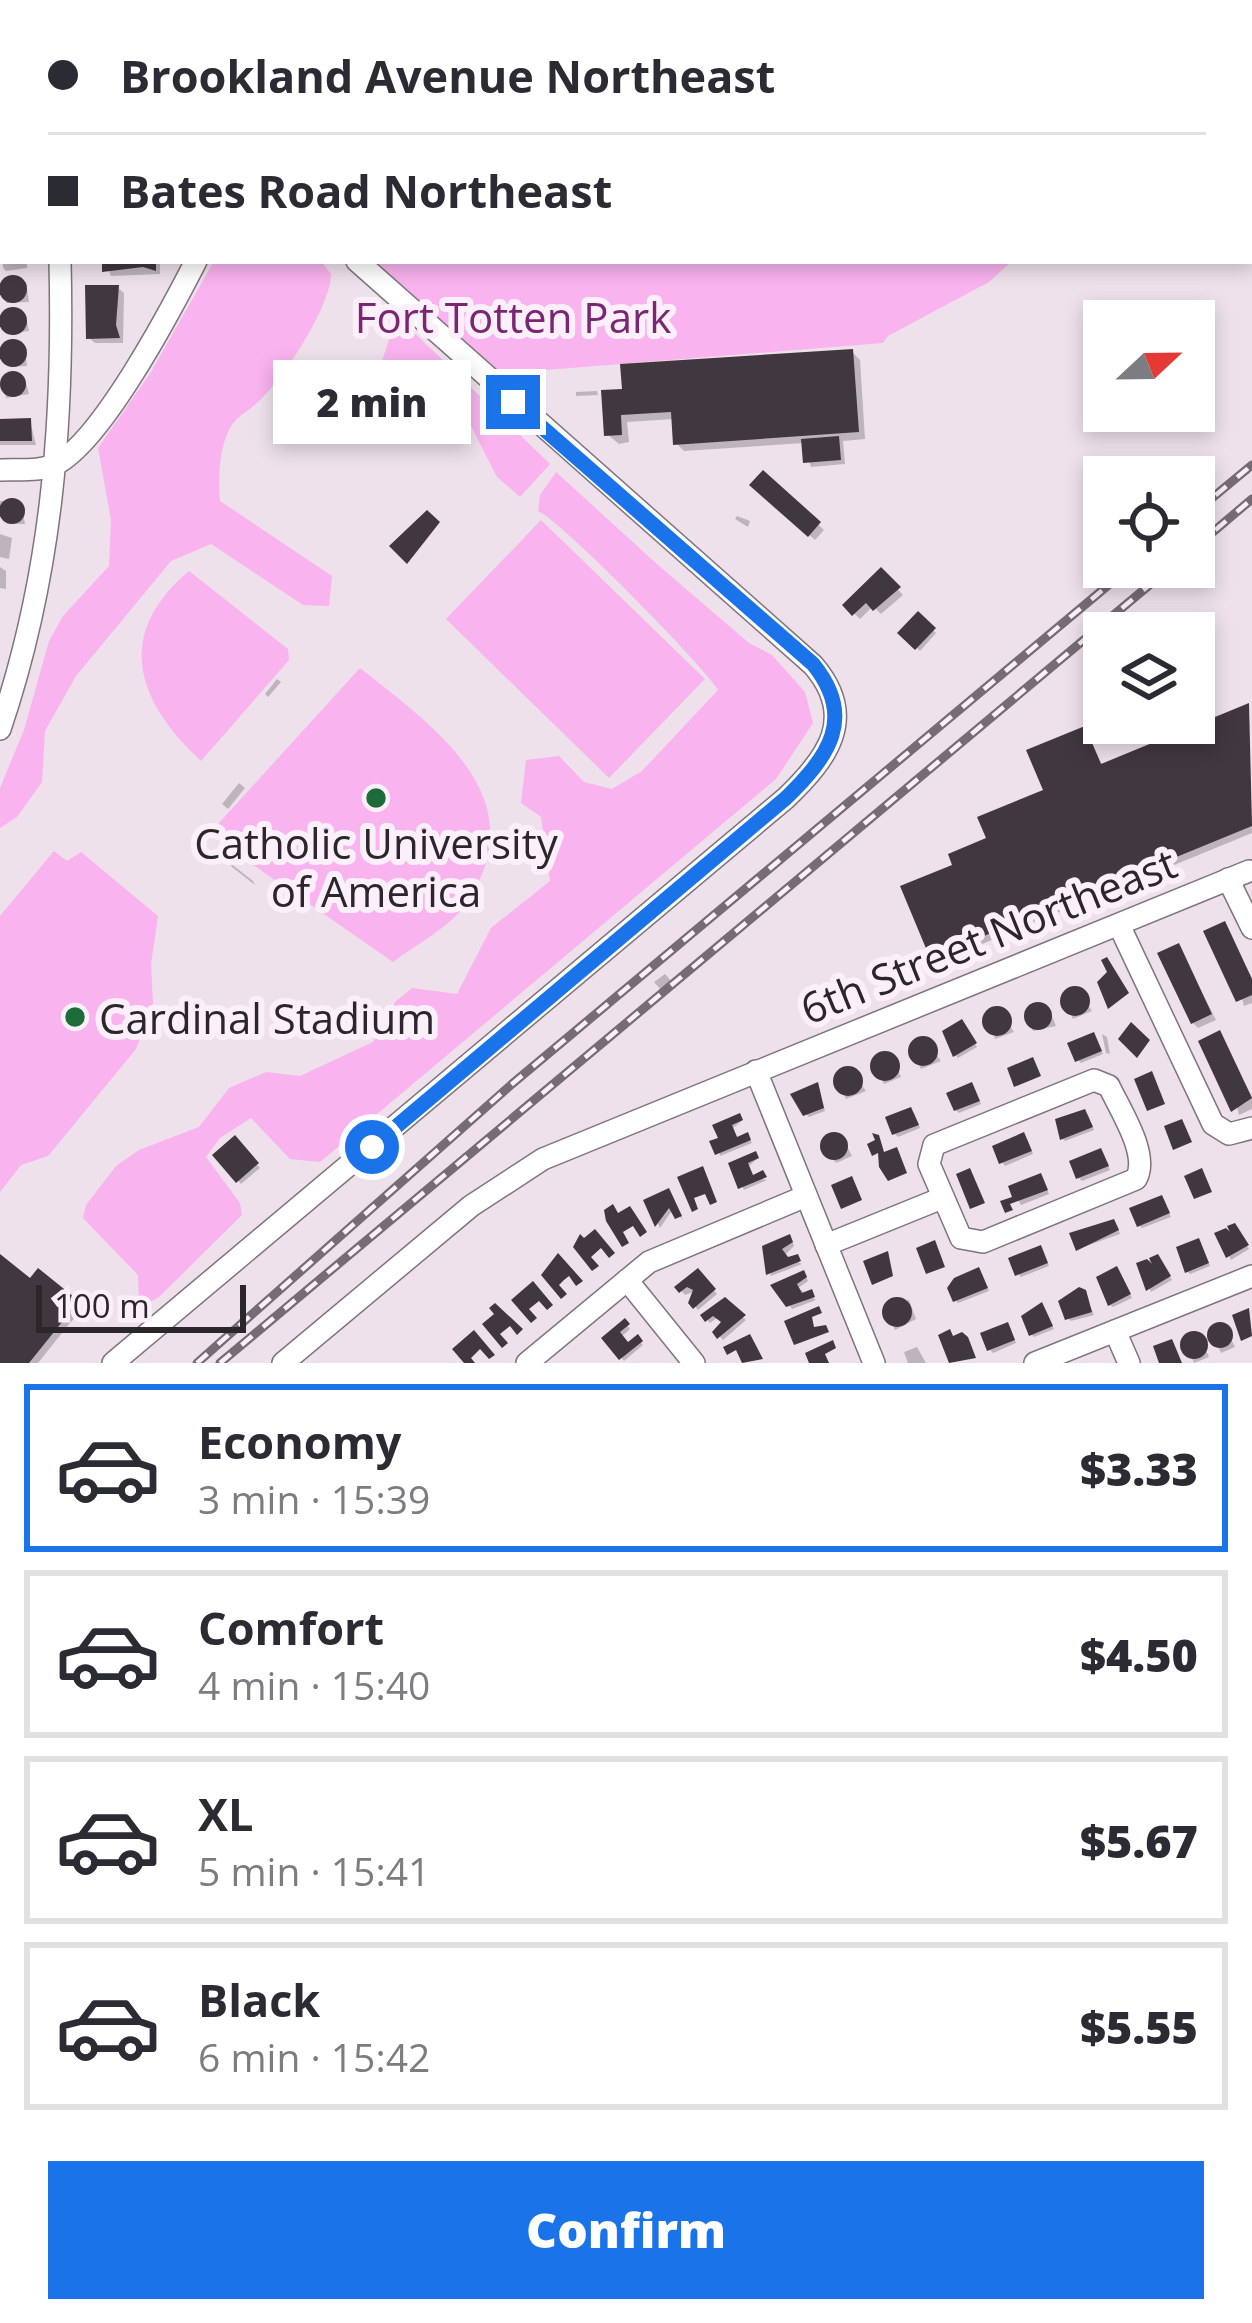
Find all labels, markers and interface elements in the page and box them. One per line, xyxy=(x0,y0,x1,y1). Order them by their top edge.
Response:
text: Brookland Avenue Northeast xyxy=(120,45,775,106)
text: Bates Road Northeast xyxy=(120,160,612,221)
park label: Fort Totten Park xyxy=(355,288,671,345)
north arrow xyxy=(1083,300,1215,432)
map controls xyxy=(1083,300,1215,744)
callout: 2 min xyxy=(273,360,471,444)
text: 2 min xyxy=(317,375,427,428)
route end xyxy=(486,375,540,429)
button: locate xyxy=(1083,456,1215,588)
button: layers xyxy=(1083,612,1215,744)
marker: Catholic University of America xyxy=(363,785,389,811)
place label: Catholic University of America xyxy=(194,814,559,919)
street label: 6th Street Northeast xyxy=(792,834,1184,1036)
place label: Cardinal Stadium xyxy=(99,989,435,1046)
marker: Cardinal Stadium xyxy=(62,1004,88,1030)
route start xyxy=(345,1120,399,1174)
scale bar xyxy=(36,1279,246,1332)
text: 100 m xyxy=(54,1283,150,1328)
text: Economy xyxy=(198,1411,401,1472)
icon: car xyxy=(54,1414,162,1522)
text: $3.33 xyxy=(1080,1438,1198,1499)
text: 3 min · 15:39 xyxy=(198,1472,430,1525)
text: Comfort xyxy=(198,1597,384,1658)
icon: car xyxy=(54,1600,162,1708)
text: $4.50 xyxy=(1080,1624,1198,1685)
text: 4 min · 15:40 xyxy=(198,1658,430,1711)
text: XL xyxy=(198,1783,253,1844)
icon: car xyxy=(54,1786,162,1894)
text: $5.67 xyxy=(1080,1810,1198,1871)
text: 5 min · 15:41 xyxy=(198,1844,430,1897)
text: Black xyxy=(198,1969,320,2030)
icon: car xyxy=(54,1972,162,2080)
text: $5.55 xyxy=(1080,1996,1198,2057)
text: 6 min · 15:42 xyxy=(198,2030,430,2083)
button: Confirm xyxy=(48,2161,1204,2299)

